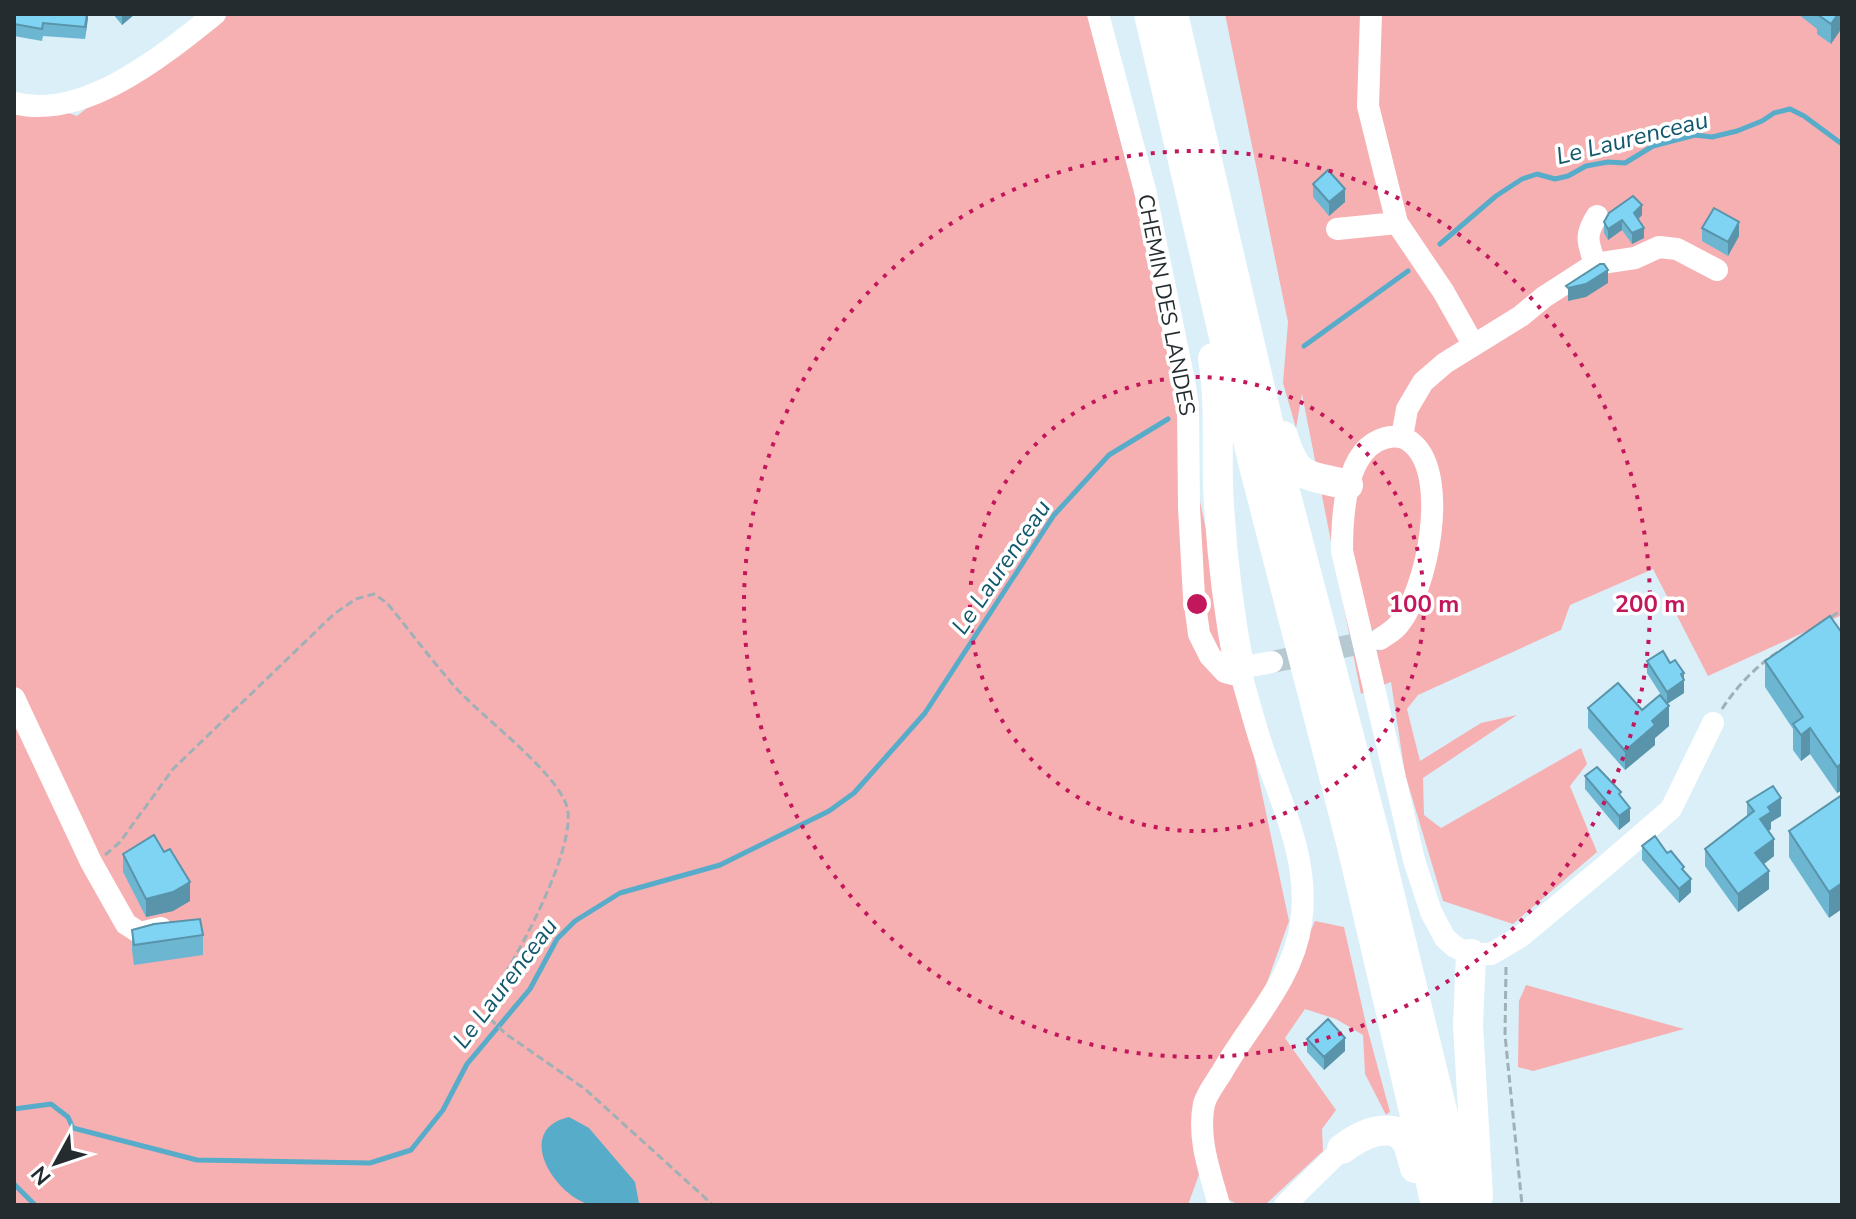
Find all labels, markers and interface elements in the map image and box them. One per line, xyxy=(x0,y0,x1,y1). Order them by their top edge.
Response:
water label: Le Laurenceau xyxy=(1553,104,1711,172)
street label: CHEMIN DES LANDES xyxy=(1130,192,1202,418)
water label: Le Laurenceau xyxy=(944,493,1058,641)
text: 100 m xyxy=(1389,588,1459,620)
text: 200 m xyxy=(1615,588,1685,620)
centre of rings xyxy=(1183,590,1211,618)
water label: Le Laurenceau xyxy=(445,911,565,1055)
north arrow xyxy=(16,1123,96,1203)
text: N xyxy=(25,1159,58,1191)

